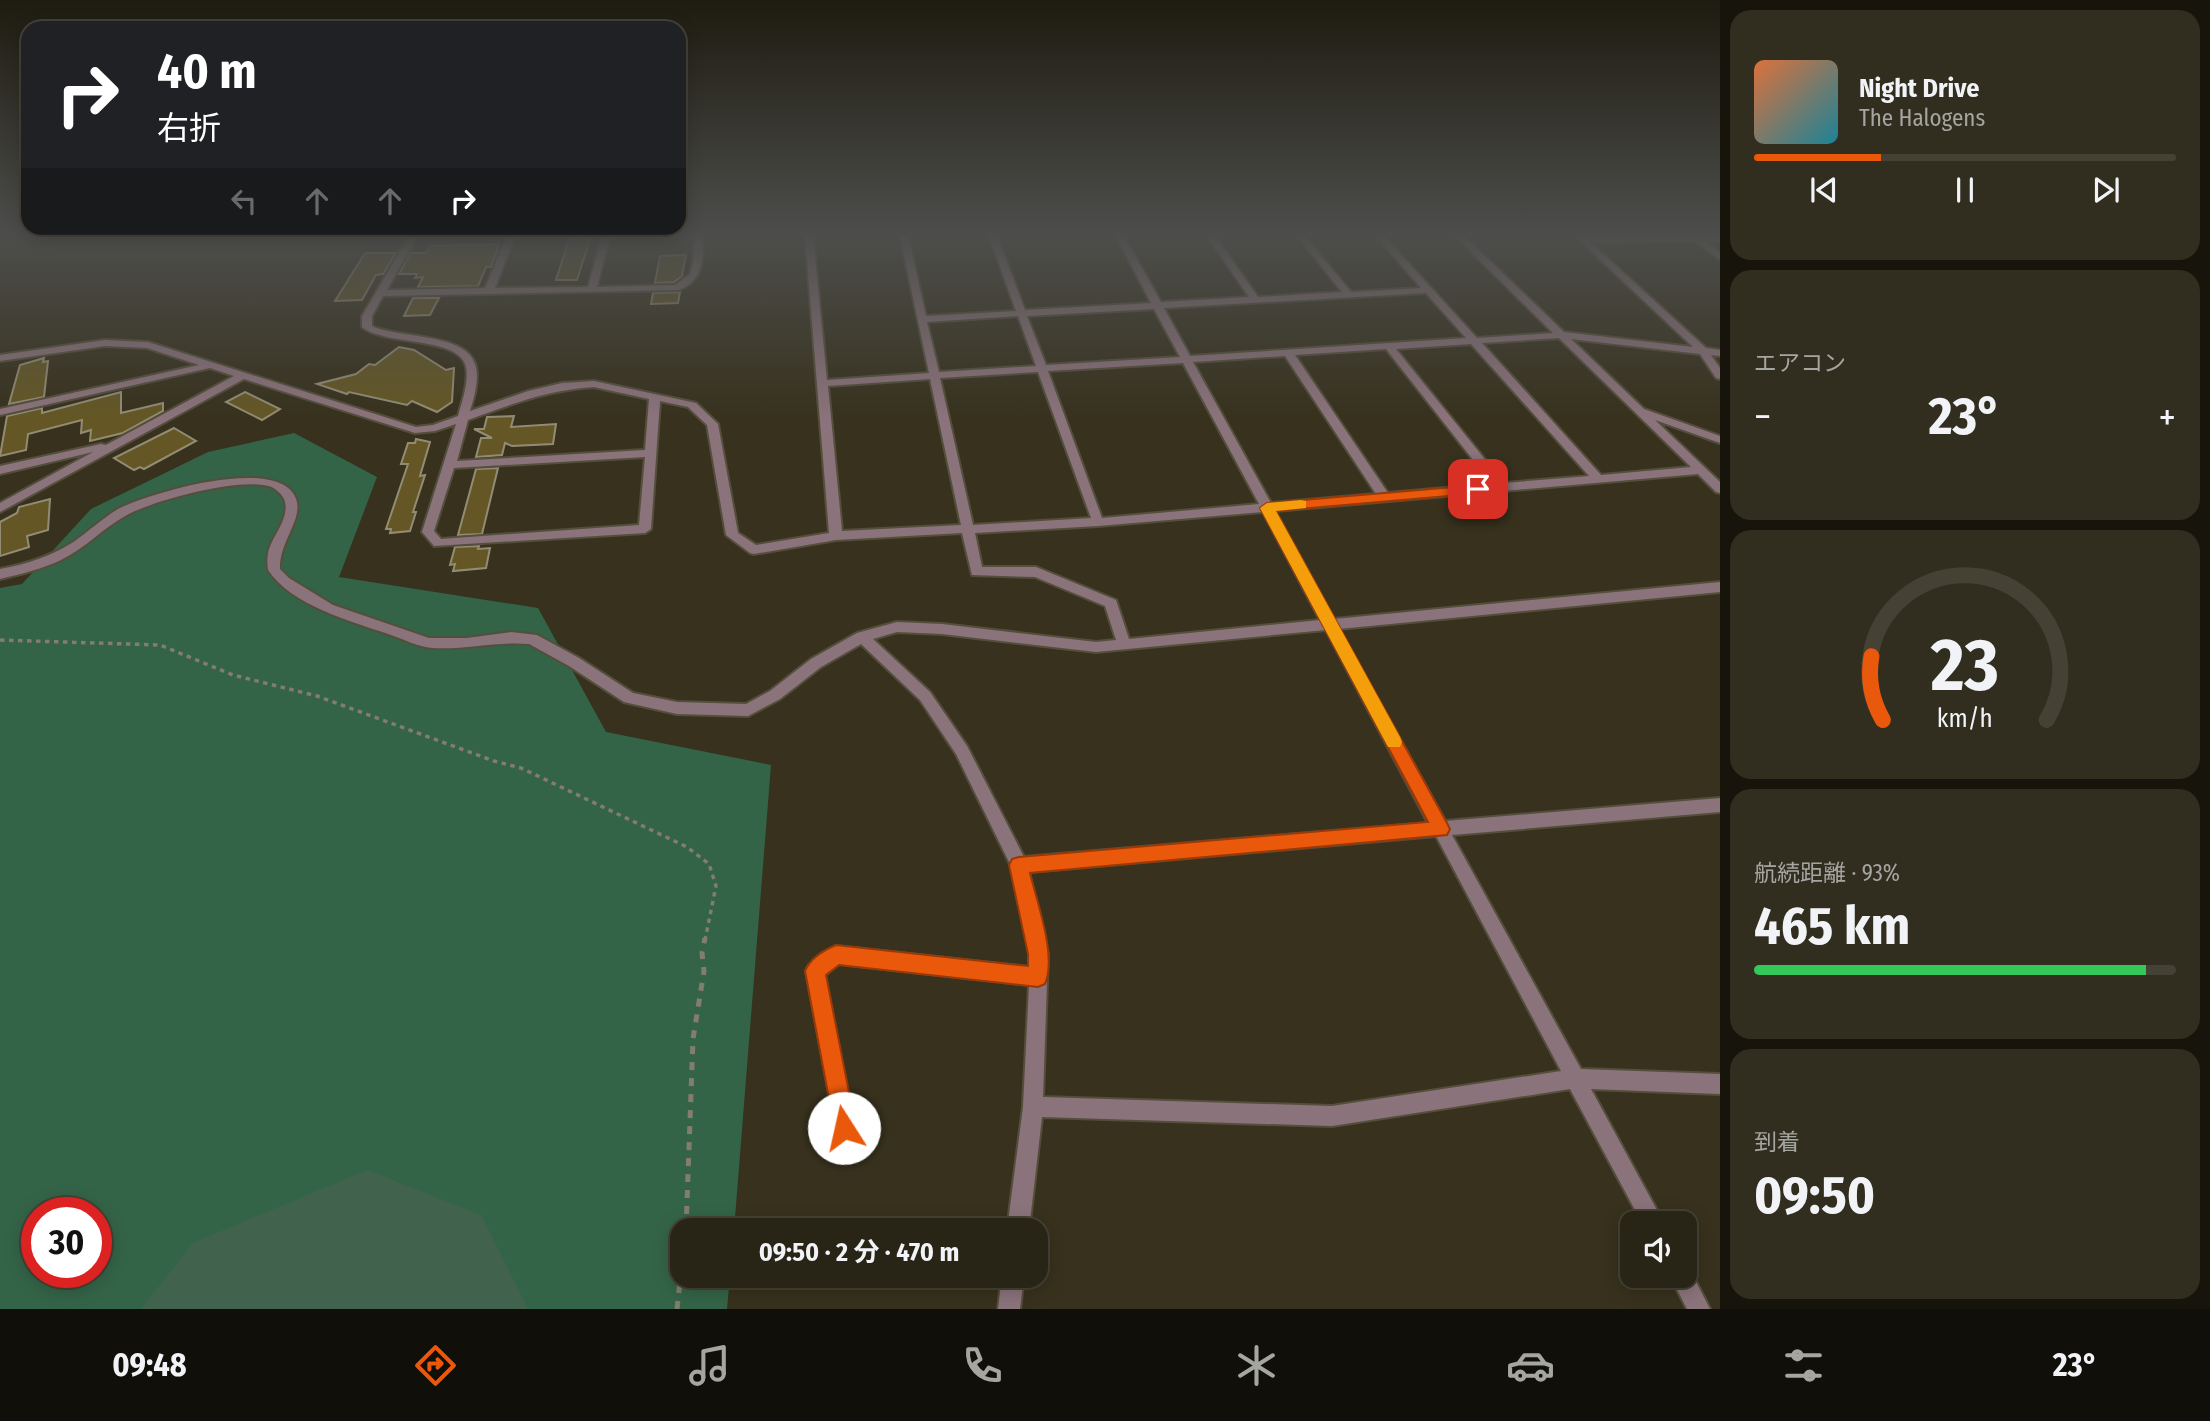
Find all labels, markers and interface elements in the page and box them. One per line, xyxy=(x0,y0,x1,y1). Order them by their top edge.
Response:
text: 40 m xyxy=(157,42,257,101)
icon: right xyxy=(42,49,133,140)
text: Night Drive xyxy=(1859,73,1979,104)
text: The Halogens xyxy=(1859,104,1985,132)
text: 右折 xyxy=(157,109,221,147)
icon: previous xyxy=(1805,171,1843,209)
icon: pause xyxy=(1946,171,1984,209)
icon: next xyxy=(2087,171,2125,209)
icon: left xyxy=(225,182,263,220)
icon: ahead xyxy=(298,182,336,220)
icon: ahead xyxy=(371,182,409,220)
icon: right xyxy=(444,182,482,220)
text: エアコン xyxy=(1754,349,1846,377)
text: 23° xyxy=(1928,385,2001,448)
text: − xyxy=(1754,394,1771,440)
text: + xyxy=(2159,394,2176,440)
pin xyxy=(1448,459,1508,519)
icon: arrive xyxy=(1459,470,1497,508)
text: 23 xyxy=(1930,623,1999,710)
text: km/h xyxy=(1937,704,1993,734)
text: 航続距離 · 93% xyxy=(1754,859,1900,887)
text: 465 km xyxy=(1754,895,1910,958)
position arrow xyxy=(807,1091,881,1165)
text: 到着 xyxy=(1754,1128,1800,1156)
text: 09:50 xyxy=(1754,1164,1875,1227)
speed limit sign: 30 xyxy=(21,1197,112,1288)
map controls xyxy=(1620,1211,1697,1288)
button: sound xyxy=(1620,1211,1697,1288)
text: 09:50 · 2 分 · 470 m xyxy=(759,1237,959,1268)
icon: directions xyxy=(411,1341,460,1390)
icon: music xyxy=(685,1341,734,1390)
icon: phone xyxy=(958,1341,1007,1390)
icon: climate xyxy=(1232,1341,1281,1390)
icon: car xyxy=(1506,1341,1555,1390)
icon: filters xyxy=(1779,1341,1828,1390)
text: 09:48 xyxy=(112,1346,187,1384)
text: 23° xyxy=(2053,1346,2098,1384)

